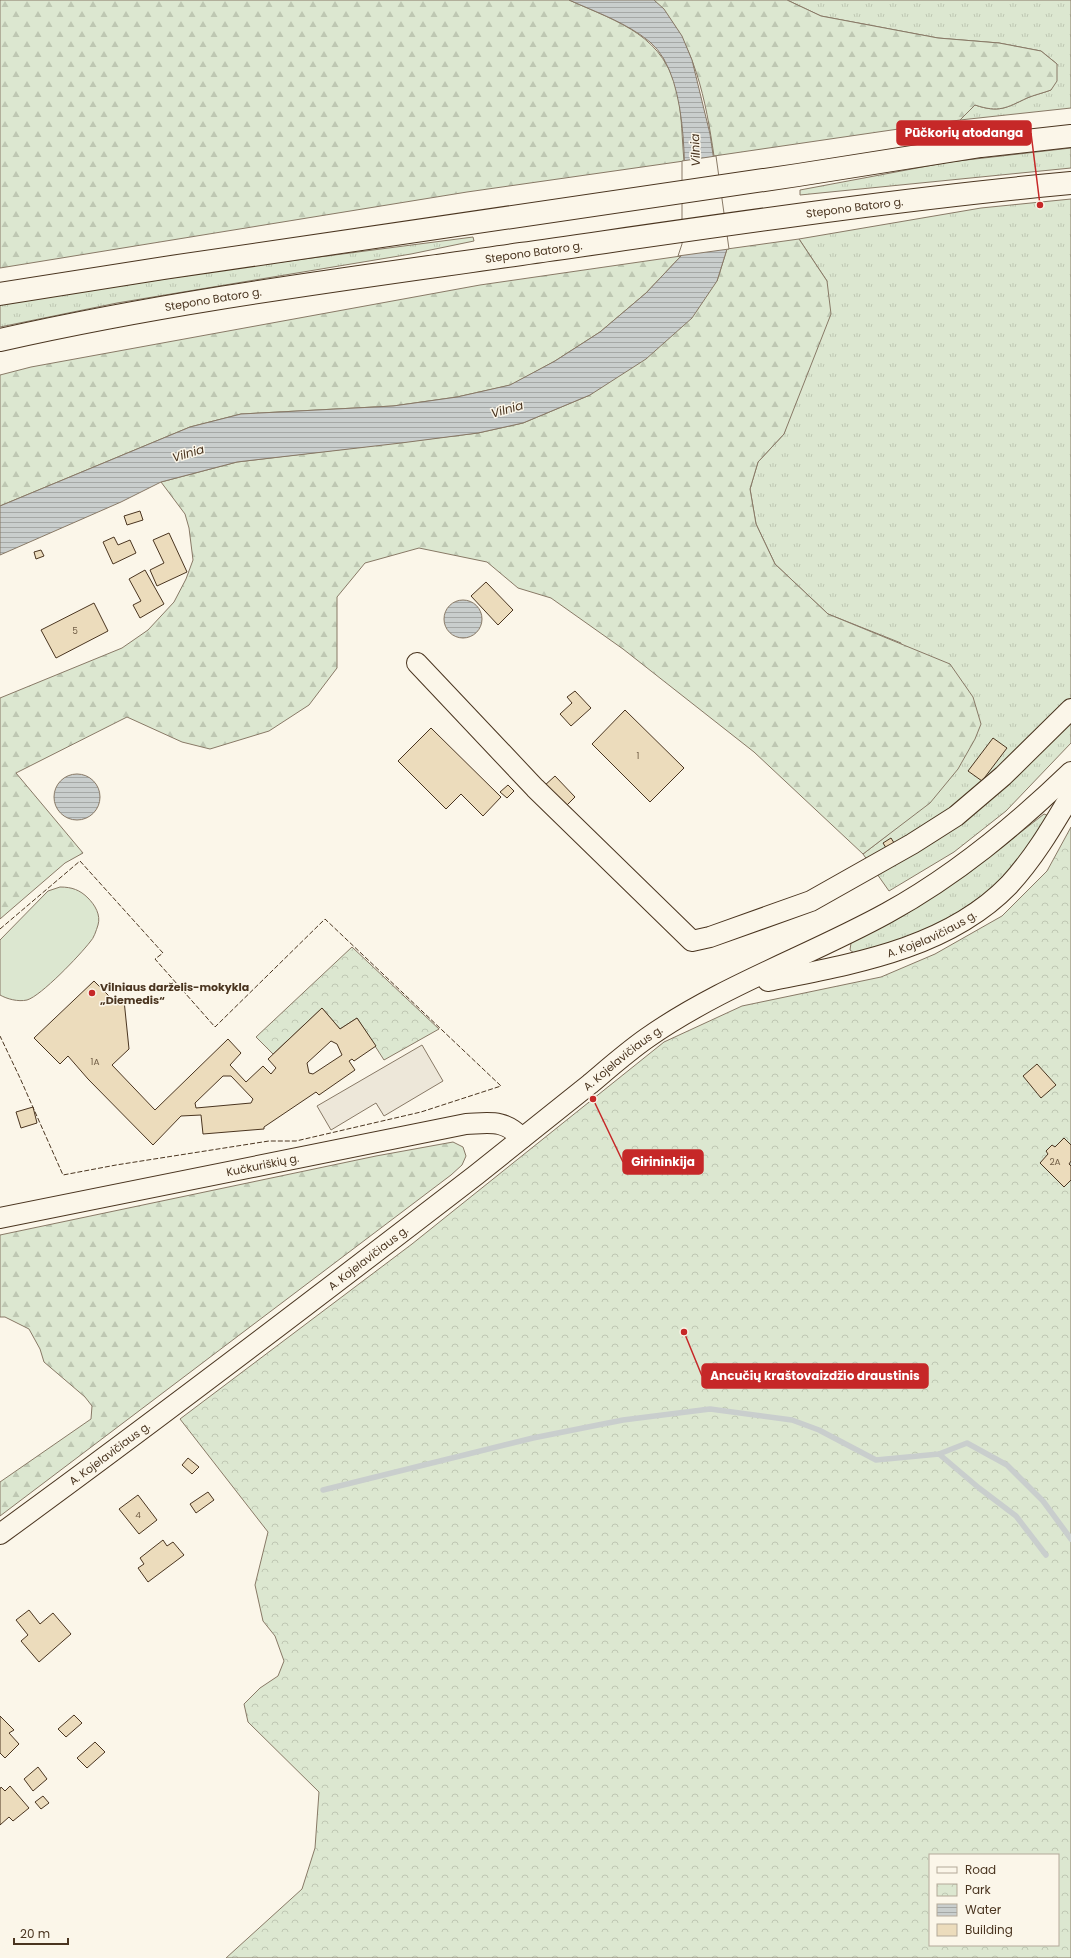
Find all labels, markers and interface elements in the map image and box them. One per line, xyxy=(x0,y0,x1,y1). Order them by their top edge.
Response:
callout: Pūčkorių atodanga xyxy=(897,121,1031,145)
text: Pūčkorių atodanga xyxy=(905,124,1023,141)
water label: Vilnia xyxy=(686,133,704,167)
street label: Stepono Batoro g. xyxy=(805,193,904,222)
street label: Stepono Batoro g. xyxy=(484,237,583,267)
street label: Stepono Batoro g. xyxy=(163,284,263,315)
water label: Vilnia xyxy=(489,396,525,422)
water label: Vilnia xyxy=(170,440,206,466)
house number: 5 xyxy=(72,625,78,637)
house number: 1 xyxy=(637,750,640,762)
street label: A. Kojelavičiaus g. xyxy=(885,907,980,961)
place label: Vilniaus darželis-mokykla „Diemedis“ xyxy=(100,979,249,1008)
marker: Vilniaus darželis-mokykla „Diemedis“ xyxy=(87,988,97,998)
street label: A. Kojelavičiaus g. xyxy=(580,1022,666,1094)
house number: 1A xyxy=(91,1056,99,1068)
street label: Kučkuriškių g. xyxy=(225,1150,300,1180)
callout: Girininkija xyxy=(623,1150,703,1174)
text: Girininkija xyxy=(631,1153,695,1170)
house number: 2A xyxy=(1049,1156,1061,1168)
street label: A. Kojelavičiaus g. xyxy=(325,1222,412,1294)
callout: Ancučių kraštovaizdžio draustinis xyxy=(702,1364,928,1388)
text: Ancučių kraštovaizdžio draustinis xyxy=(710,1367,920,1384)
street label: A. Kojelavičiaus g. xyxy=(66,1418,153,1489)
house number: 4 xyxy=(135,1509,141,1521)
legend xyxy=(929,1854,1059,1946)
text: Road xyxy=(965,1861,996,1878)
text: Park xyxy=(965,1881,992,1898)
text: Water xyxy=(965,1901,1002,1918)
scale bar xyxy=(14,1920,68,1946)
text: Building xyxy=(965,1921,1013,1938)
text: 20 m xyxy=(20,1925,50,1942)

